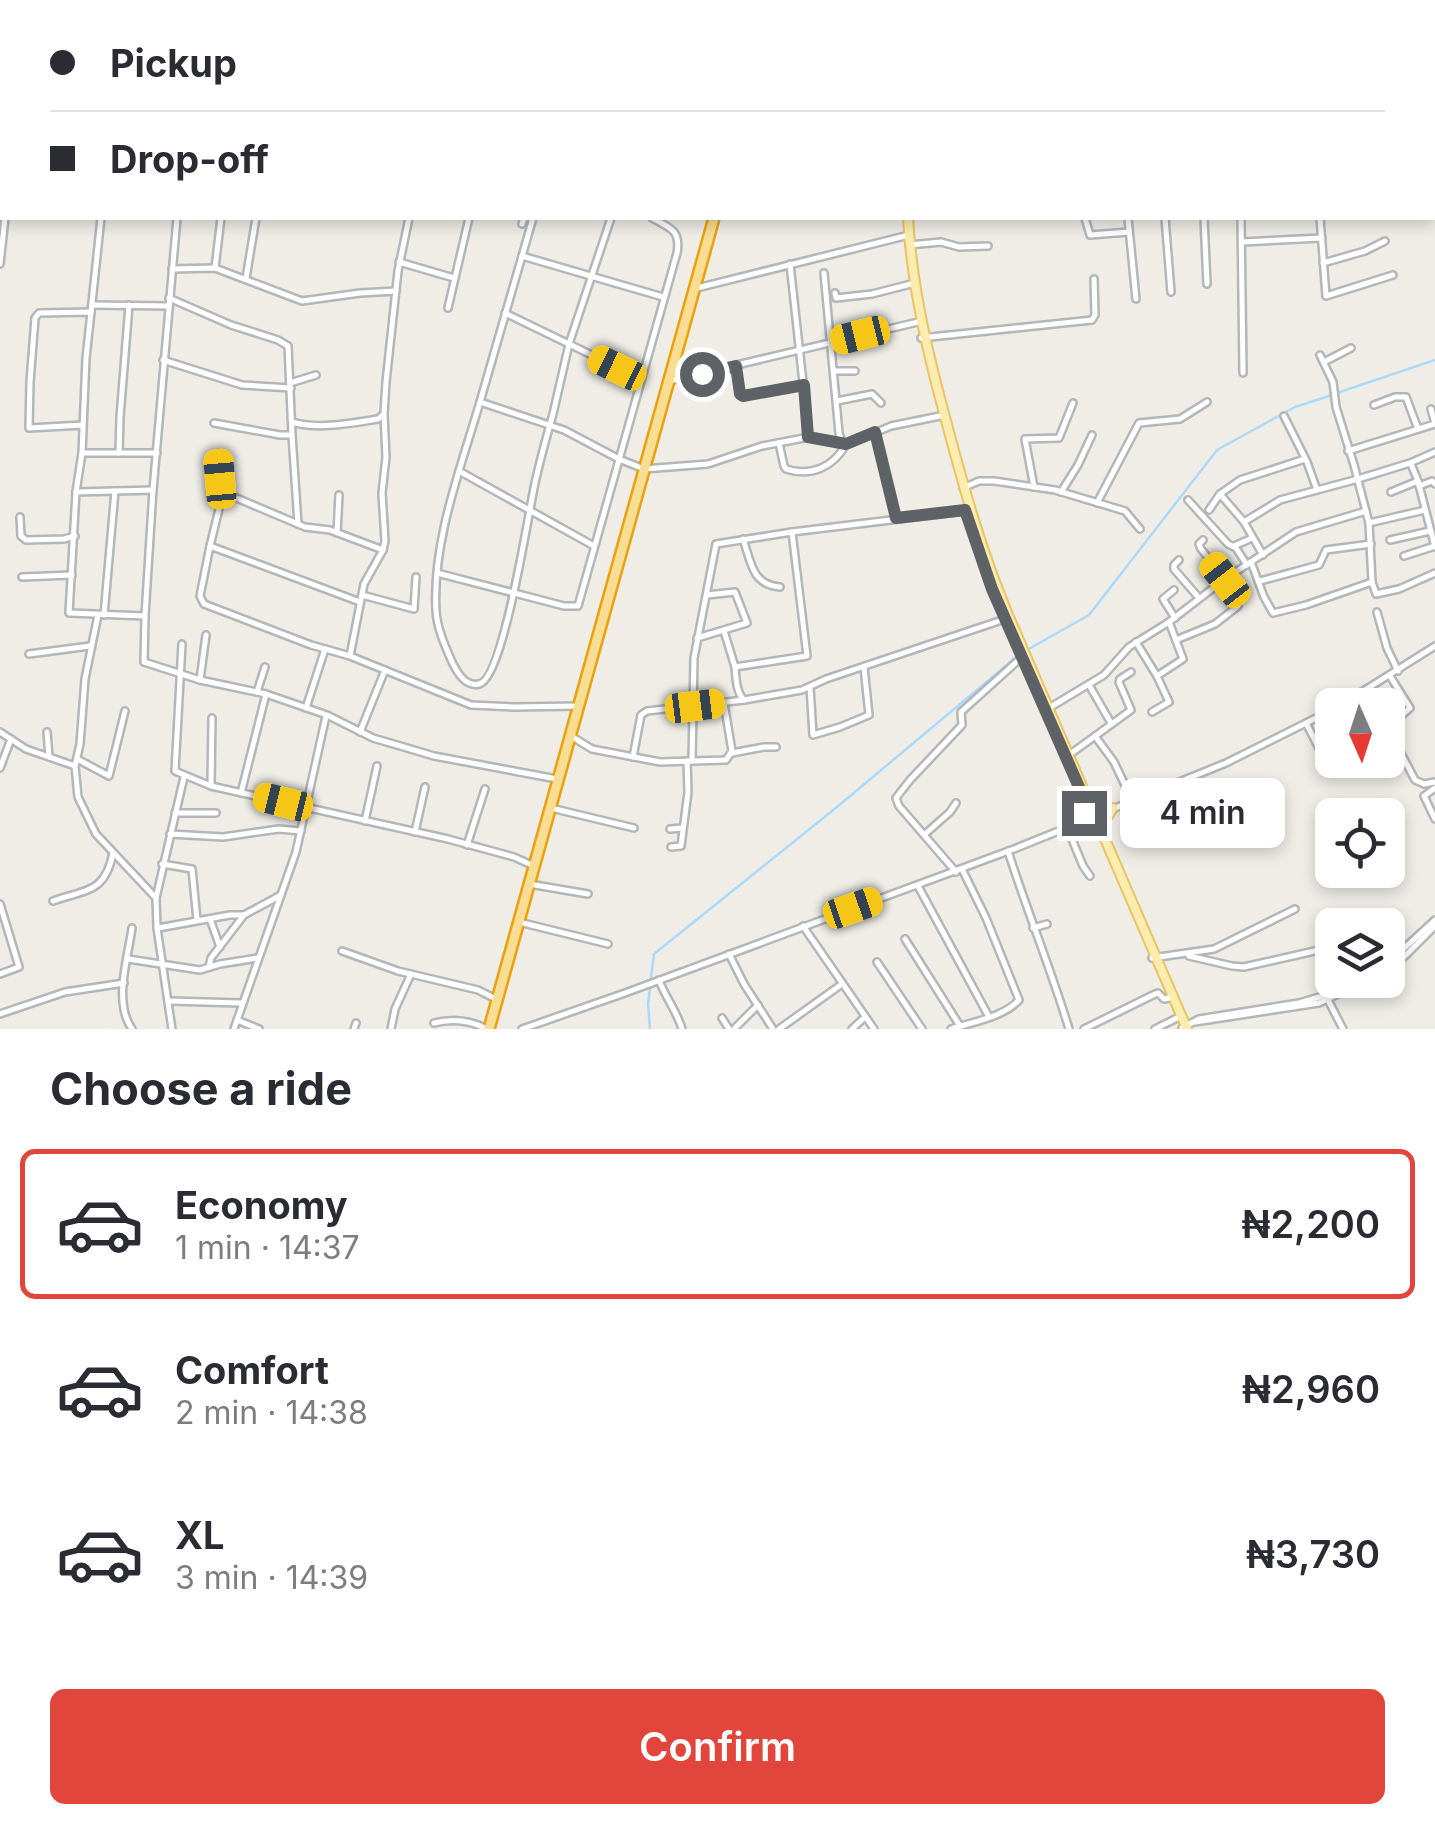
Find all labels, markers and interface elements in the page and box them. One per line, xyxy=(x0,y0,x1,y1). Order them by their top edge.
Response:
text: Pickup xyxy=(110,40,237,86)
text: Drop-off xyxy=(110,136,269,182)
car xyxy=(827,313,893,357)
car xyxy=(583,341,651,395)
route start xyxy=(680,352,725,397)
car xyxy=(202,448,238,510)
car xyxy=(1195,547,1255,613)
car xyxy=(663,687,727,725)
north arrow xyxy=(1315,688,1405,778)
map controls xyxy=(1315,688,1405,998)
callout: 4 min xyxy=(1119,778,1284,848)
car xyxy=(250,780,316,824)
route end xyxy=(1062,791,1107,836)
text: 4 min xyxy=(1159,793,1246,832)
button: locate xyxy=(1315,798,1405,888)
car xyxy=(820,884,886,932)
button: layers xyxy=(1315,908,1405,998)
text: Choose a ride xyxy=(50,1061,352,1116)
icon: car xyxy=(55,1179,145,1269)
text: Economy xyxy=(175,1182,348,1228)
text: ₦2,200 xyxy=(1241,1201,1380,1247)
text: 1 min · 14:37 xyxy=(175,1228,360,1267)
icon: car xyxy=(55,1344,145,1434)
text: Comfort xyxy=(175,1347,329,1393)
text: ₦2,960 xyxy=(1242,1366,1380,1412)
text: 2 min · 14:38 xyxy=(175,1393,368,1432)
icon: car xyxy=(55,1509,145,1599)
text: XL xyxy=(175,1512,225,1558)
text: ₦3,730 xyxy=(1246,1531,1380,1577)
text: 3 min · 14:39 xyxy=(175,1558,368,1597)
button: Confirm xyxy=(50,1689,1385,1804)

